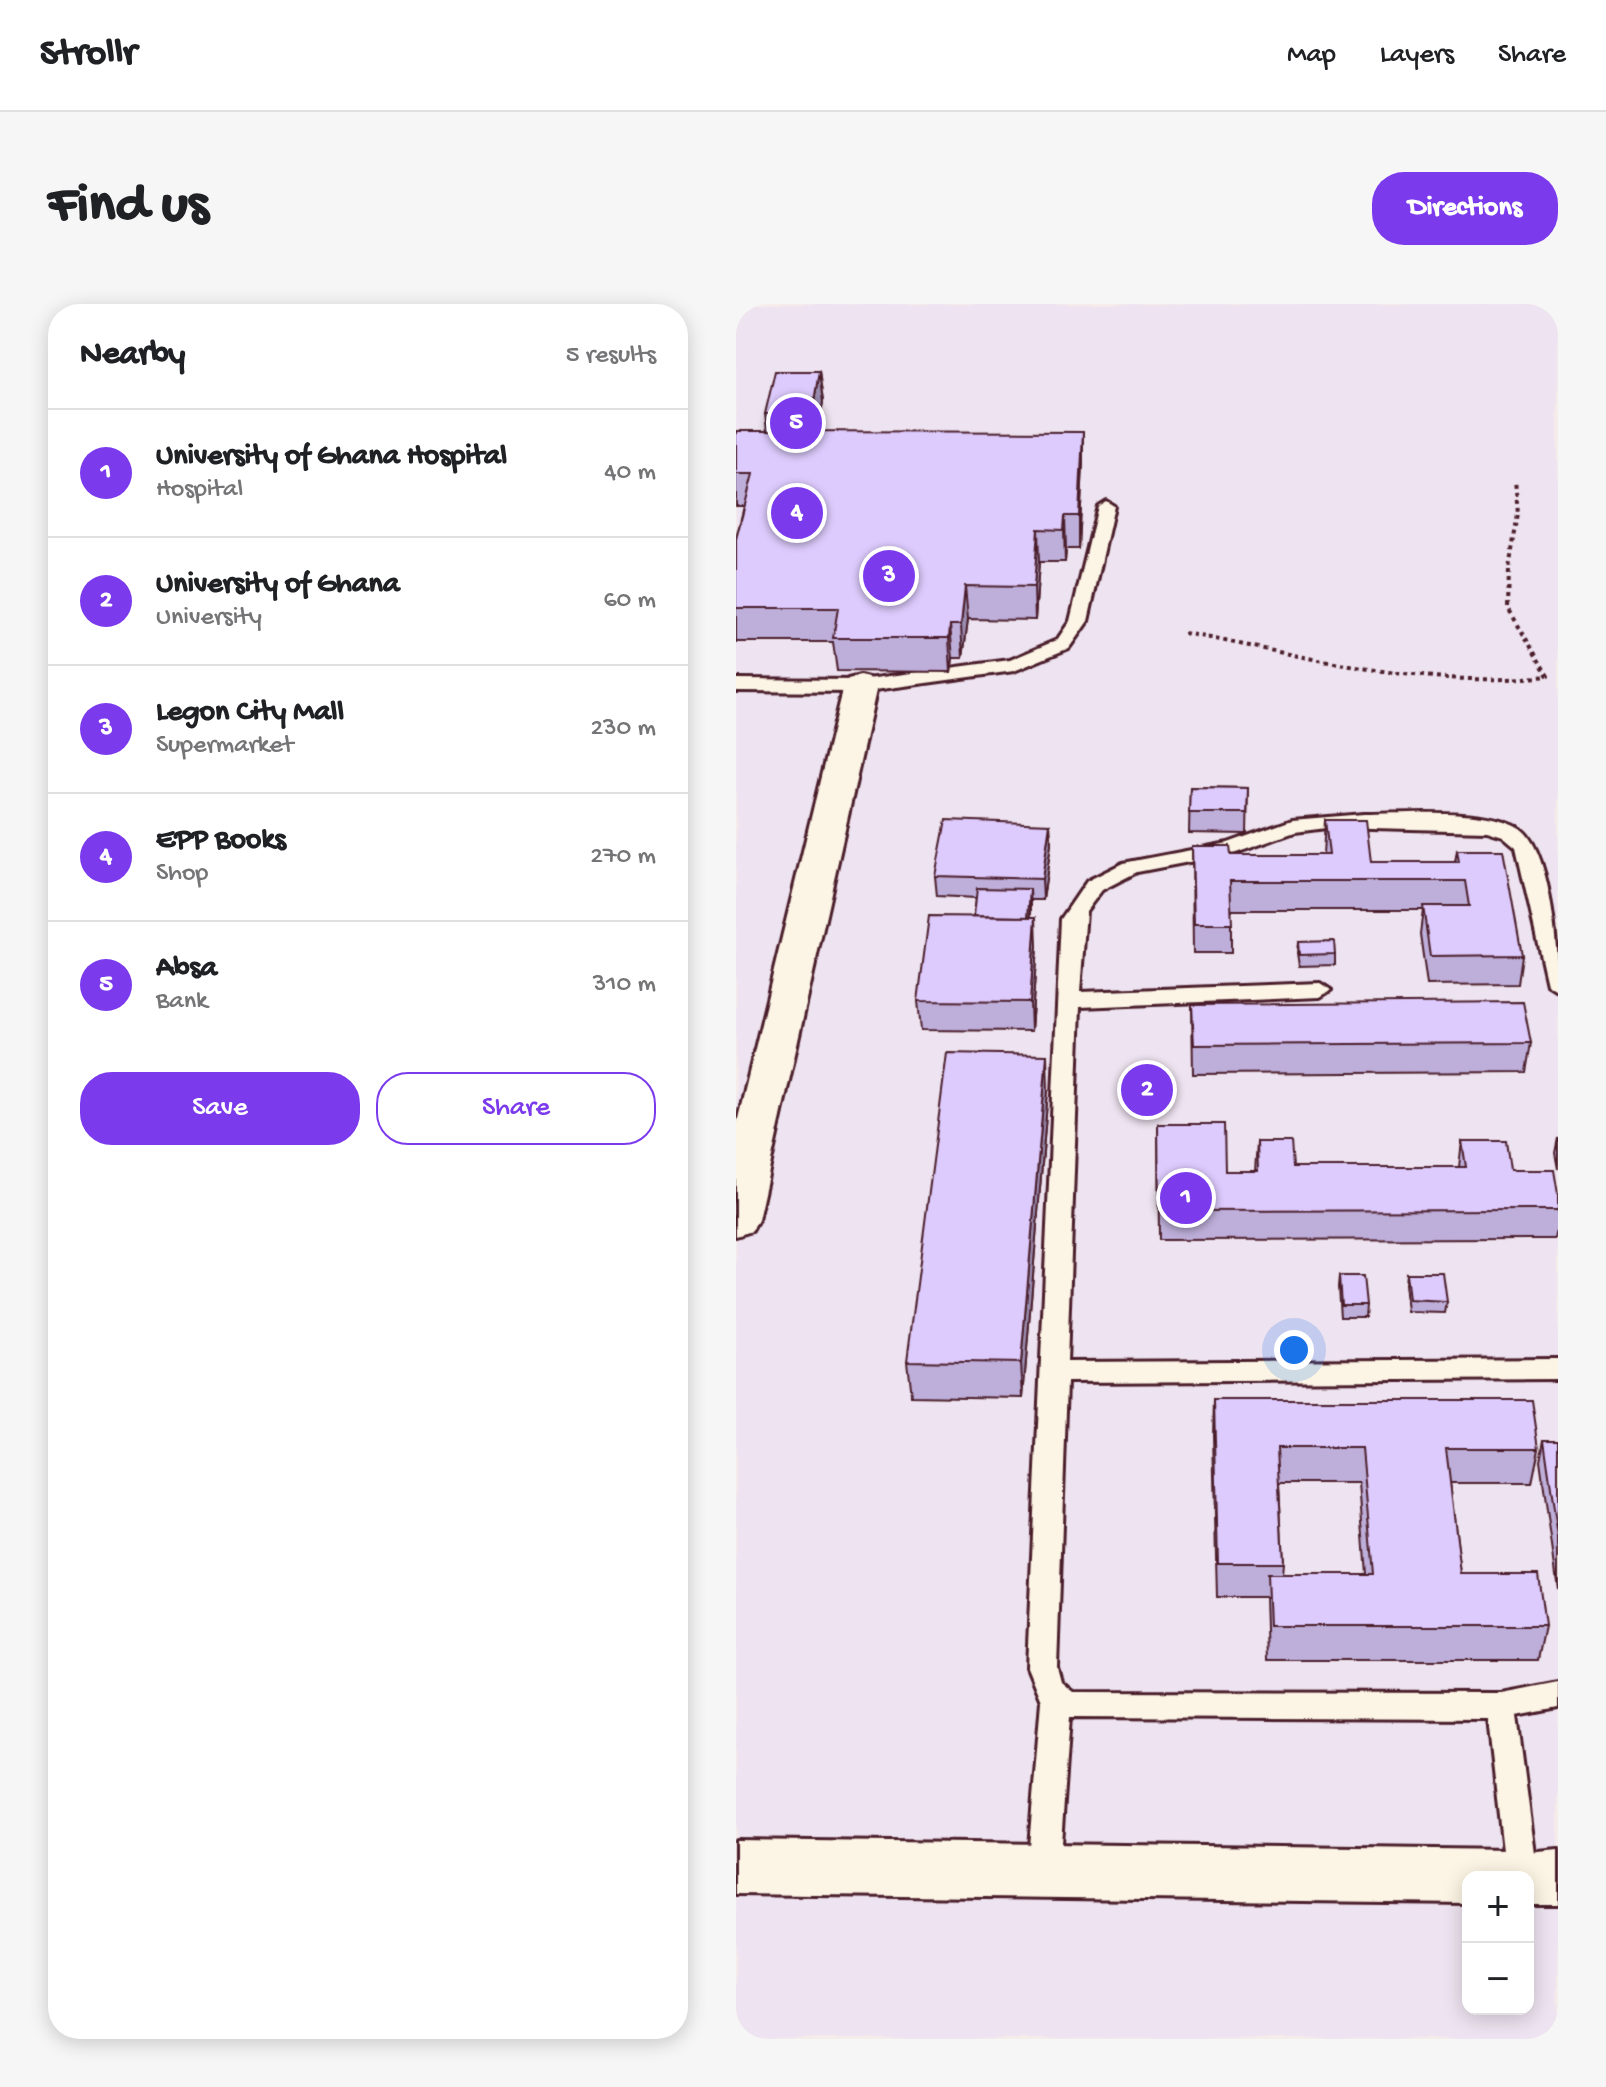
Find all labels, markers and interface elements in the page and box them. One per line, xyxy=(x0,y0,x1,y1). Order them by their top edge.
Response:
text: Strollr xyxy=(40,33,137,77)
text: Map xyxy=(1287,39,1336,72)
text: Layers xyxy=(1380,39,1454,72)
text: Share xyxy=(1498,39,1566,72)
button: Directions xyxy=(1372,172,1558,245)
text: Find us xyxy=(48,175,208,241)
text: Nearby xyxy=(80,336,185,376)
text: 5 results xyxy=(566,341,656,372)
pin: 5 xyxy=(770,393,822,453)
text: University of Ghana Hospital xyxy=(156,440,507,475)
text: 1 xyxy=(101,458,111,489)
text: 40 m xyxy=(604,458,656,489)
text: Hospital xyxy=(156,475,243,506)
pin: 4 xyxy=(771,483,823,543)
pin: 3 xyxy=(863,546,915,606)
text: University of Ghana xyxy=(156,568,400,603)
text: 2 xyxy=(100,586,112,617)
text: 60 m xyxy=(603,586,656,617)
text: University xyxy=(156,603,262,634)
text: Legon City Mall xyxy=(156,696,344,731)
text: 3 xyxy=(99,714,113,745)
text: 230 m xyxy=(590,714,656,745)
text: Supermarket xyxy=(156,731,293,762)
text: EPP Books xyxy=(156,824,286,859)
text: 4 xyxy=(100,842,112,873)
text: 270 m xyxy=(590,842,656,873)
text: Shop xyxy=(156,859,208,890)
text: Absa xyxy=(156,952,217,987)
text: 5 xyxy=(99,970,113,1001)
text: 310 m xyxy=(593,970,656,1001)
text: Bank xyxy=(156,987,208,1018)
pin: 2 xyxy=(1121,1060,1173,1120)
button: Save xyxy=(80,1072,360,1145)
button: Share xyxy=(376,1072,656,1145)
pin: 1 xyxy=(1160,1168,1212,1228)
your location xyxy=(1274,1330,1314,1370)
map controls xyxy=(1462,1871,1534,2015)
button: + xyxy=(1462,1871,1534,1943)
button: − xyxy=(1462,1943,1534,2015)

